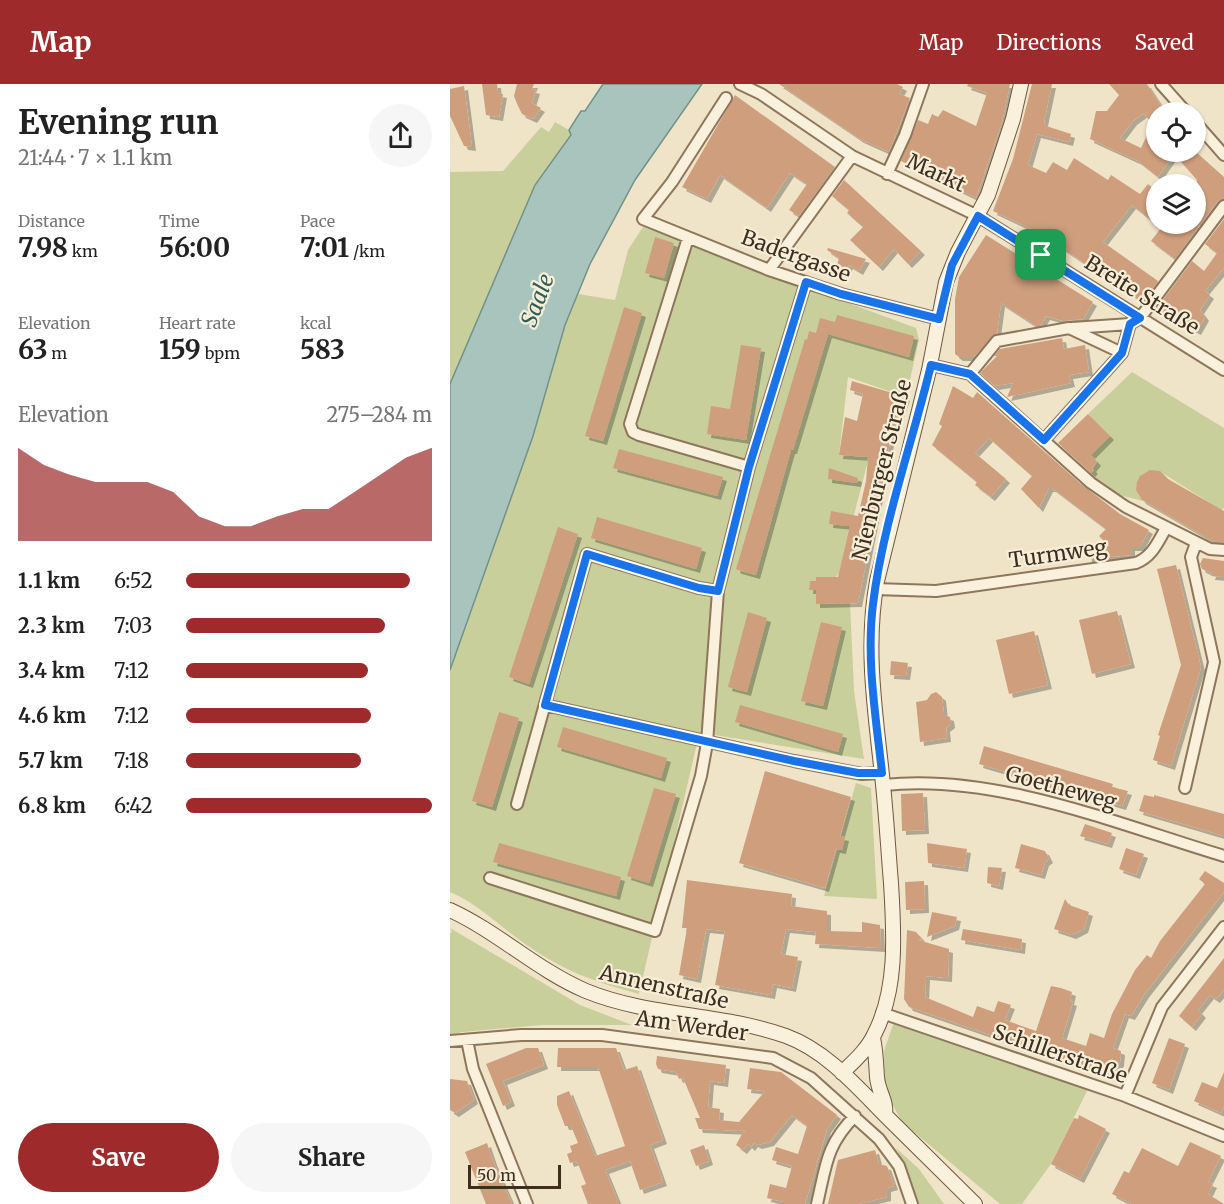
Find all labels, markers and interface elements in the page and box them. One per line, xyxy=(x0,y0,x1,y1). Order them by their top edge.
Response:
text: Map xyxy=(30,24,92,60)
text: Map xyxy=(919,29,963,56)
text: Directions xyxy=(996,29,1101,56)
text: Saved xyxy=(1134,29,1194,56)
text: Evening run xyxy=(18,102,218,143)
map controls xyxy=(1146,102,1206,234)
button: locate xyxy=(1146,102,1206,162)
button: share xyxy=(369,104,432,167)
text: 21:44 · 7 × 1.1 km xyxy=(18,145,172,170)
street label: Markt xyxy=(902,147,970,198)
button: layers xyxy=(1146,174,1206,234)
text: Distance xyxy=(18,211,85,231)
text: Time xyxy=(159,211,200,231)
text: Pace xyxy=(300,211,335,231)
street label: Badergasse xyxy=(738,223,855,288)
pin xyxy=(1015,229,1066,280)
text: 7.98 xyxy=(18,231,68,264)
text: 56:00 xyxy=(159,231,230,264)
text: 7:01 xyxy=(300,231,349,264)
icon: arrive xyxy=(1024,238,1057,271)
text: km xyxy=(68,241,98,261)
text: /km xyxy=(349,241,385,261)
street label: Breite Straße xyxy=(1080,249,1205,341)
water label: Saale xyxy=(514,270,560,330)
text: Elevation xyxy=(18,313,91,333)
text: Heart rate xyxy=(159,313,236,333)
text: kcal xyxy=(300,313,331,333)
text: 63 xyxy=(18,333,48,366)
text: 159 xyxy=(159,333,201,366)
text: 583 xyxy=(300,333,345,366)
text: m xyxy=(48,343,67,363)
text: bpm xyxy=(201,343,240,363)
street label: Nienburger Straße xyxy=(846,376,917,563)
text: Elevation xyxy=(18,402,109,427)
text: 275–284 m xyxy=(327,402,432,427)
street label: Turmweg xyxy=(1007,533,1109,574)
text: 1.1 km xyxy=(18,568,80,593)
text: 6:52 xyxy=(114,568,153,593)
text: 2.3 km xyxy=(18,613,85,638)
text: 7:03 xyxy=(114,613,153,638)
text: 3.4 km xyxy=(18,658,85,683)
text: 7:12 xyxy=(114,658,149,683)
text: 4.6 km xyxy=(18,703,86,728)
text: 7:12 xyxy=(114,703,149,728)
text: 5.7 km xyxy=(18,748,83,773)
text: 7:18 xyxy=(114,748,149,773)
street label: Goetheweg xyxy=(1003,760,1120,815)
text: 6.8 km xyxy=(18,793,86,818)
text: 6:42 xyxy=(114,793,153,818)
street label: Annenstraße xyxy=(596,958,731,1014)
street label: Am Werder xyxy=(633,1004,750,1047)
street label: Schillerstraße xyxy=(989,1018,1131,1089)
button: Save xyxy=(18,1123,219,1192)
button: Share xyxy=(231,1123,432,1192)
scale bar xyxy=(468,1162,561,1190)
text: 50 m xyxy=(477,1165,516,1185)

